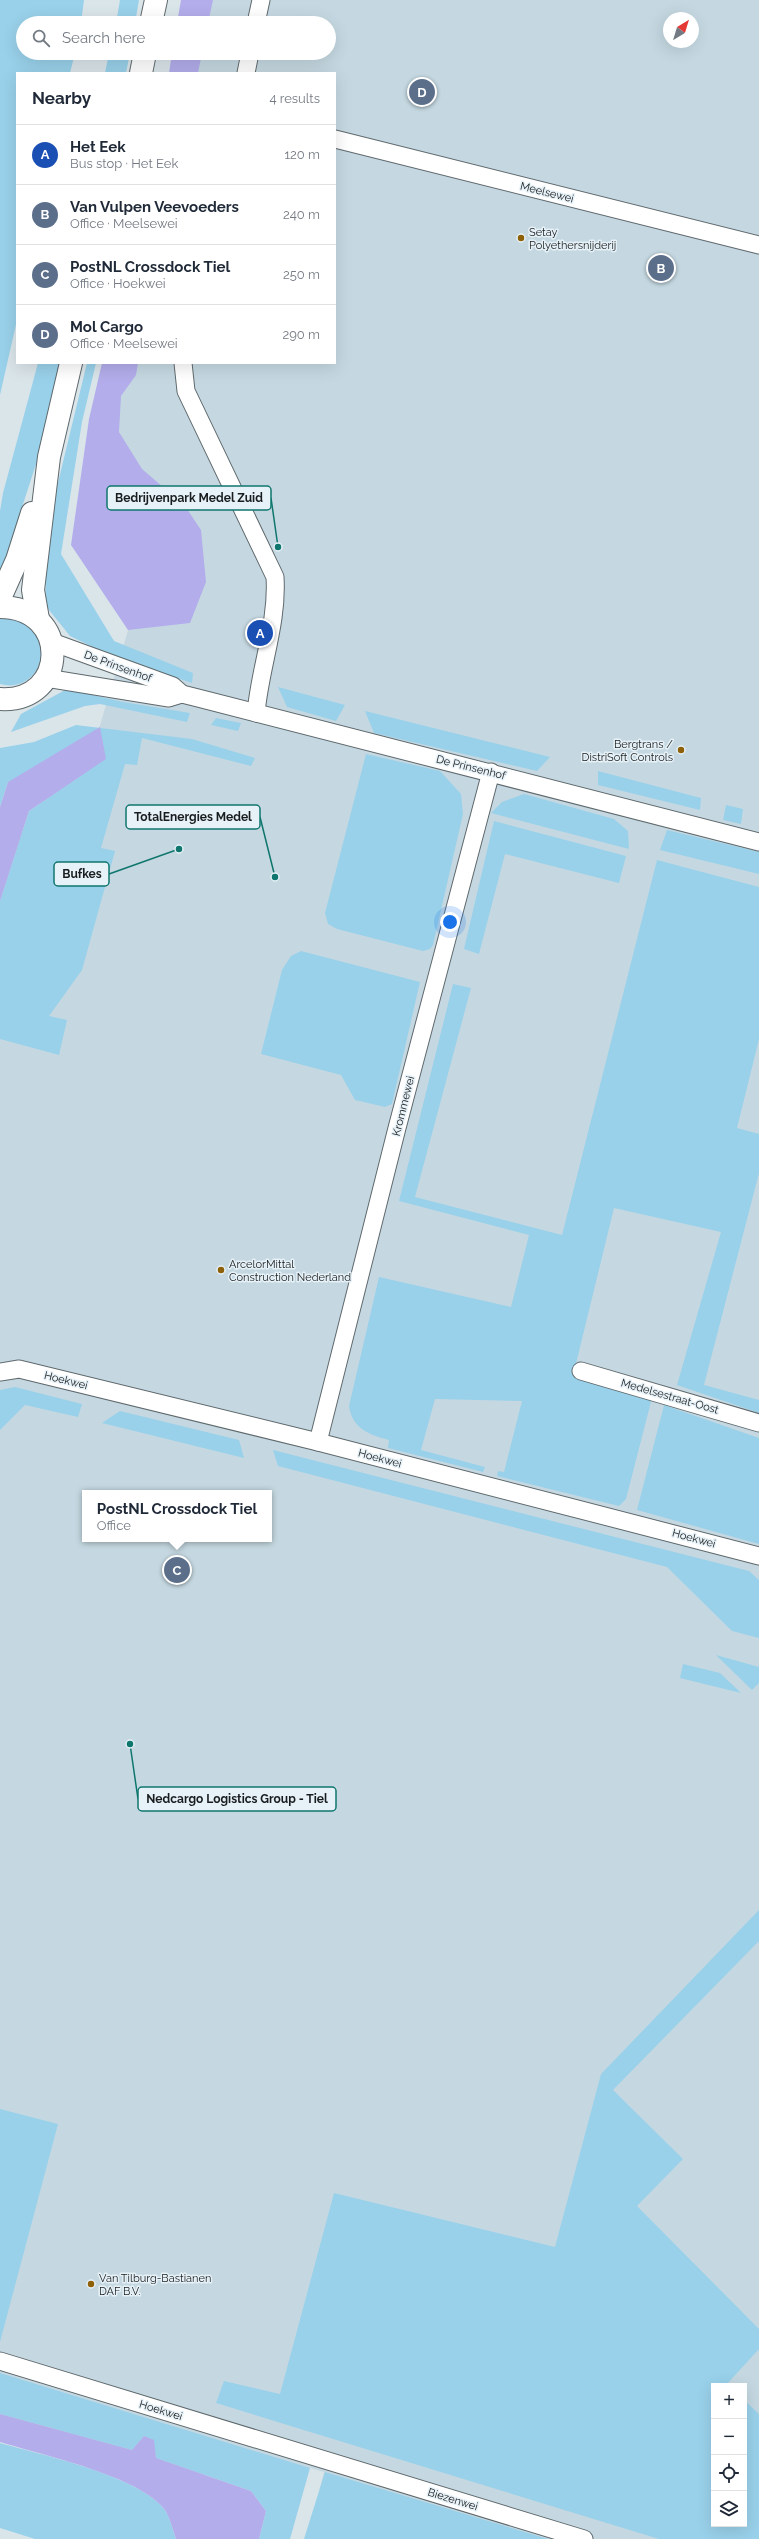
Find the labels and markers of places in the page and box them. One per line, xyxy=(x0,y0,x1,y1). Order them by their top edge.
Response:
pin: D xyxy=(409,77,435,107)
place label: Setay Polyethersnijderij xyxy=(529,226,616,252)
marker: Setay Polyethersnijderij xyxy=(516,233,526,243)
pin: B xyxy=(648,253,674,283)
callout: Bedrijvenpark Medel Zuid xyxy=(107,486,271,510)
pin: A xyxy=(247,618,273,648)
place label: Bergtrans / DistriSoft Controls xyxy=(582,738,673,764)
marker: Bergtrans / DistriSoft Controls xyxy=(676,745,686,755)
callout: TotalEnergies Medel xyxy=(126,805,260,829)
callout: Bufkes xyxy=(54,862,109,886)
place label: ArcelorMittal Construction Nederland xyxy=(229,1258,351,1284)
marker: ArcelorMittal Construction Nederland xyxy=(216,1265,226,1275)
pin: C xyxy=(164,1555,190,1585)
callout: Nedcargo Logistics Group - Tiel xyxy=(138,1787,336,1811)
place label: Van Tilburg-Bastianen DAF B.V. xyxy=(99,2272,211,2298)
marker: Van Tilburg-Bastianen DAF B.V. xyxy=(86,2279,96,2289)

